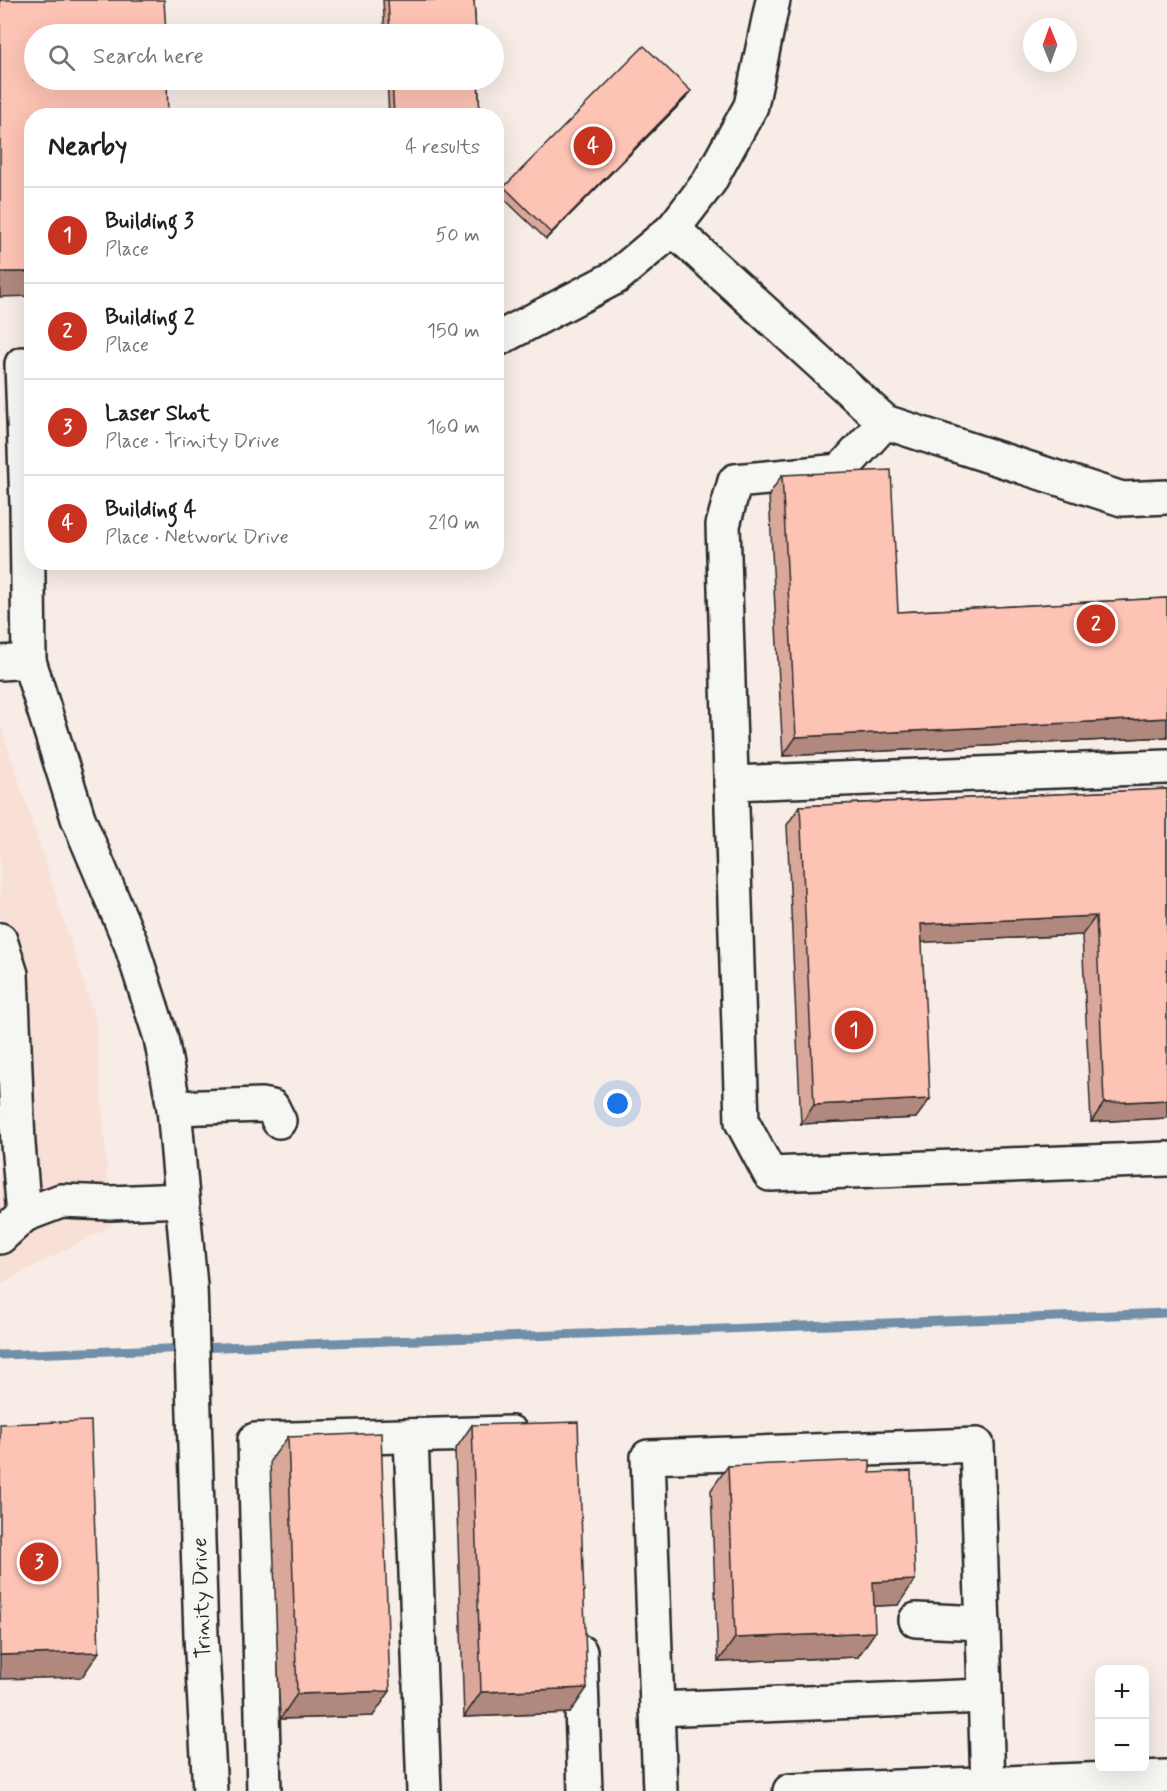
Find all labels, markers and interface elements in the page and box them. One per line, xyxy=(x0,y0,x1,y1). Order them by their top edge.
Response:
north arrow xyxy=(1023,18,1077,72)
search box xyxy=(24,24,504,90)
icon: search xyxy=(45,41,78,74)
text: Search here xyxy=(93,43,204,71)
pin: 4 xyxy=(574,124,612,168)
text: Nearby xyxy=(48,130,127,164)
text: 4 results xyxy=(405,134,480,161)
text: Building 3 xyxy=(105,208,194,236)
text: 1 xyxy=(63,222,72,249)
text: 50 m xyxy=(435,222,480,249)
text: Place xyxy=(105,236,149,263)
text: Building 2 xyxy=(105,304,195,332)
text: 2 xyxy=(63,318,72,345)
text: 150 m xyxy=(427,318,480,345)
text: Place xyxy=(105,332,149,359)
text: Laser Shot xyxy=(105,400,210,428)
text: 3 xyxy=(63,414,72,441)
text: 160 m xyxy=(427,414,480,441)
text: Place · Trinity Drive xyxy=(105,428,280,455)
text: Building 4 xyxy=(105,496,197,524)
text: 4 xyxy=(62,510,73,537)
text: 210 m xyxy=(428,510,480,537)
text: Place · Network Drive xyxy=(105,524,289,551)
pin: 2 xyxy=(1076,602,1116,646)
pin: 1 xyxy=(834,1008,874,1052)
your location xyxy=(603,1089,632,1118)
street label: Trinity Drive xyxy=(186,1537,218,1659)
pin: 3 xyxy=(20,1540,58,1584)
map controls xyxy=(1095,1665,1149,1773)
button: + xyxy=(1095,1665,1149,1719)
button: − xyxy=(1095,1719,1149,1773)

